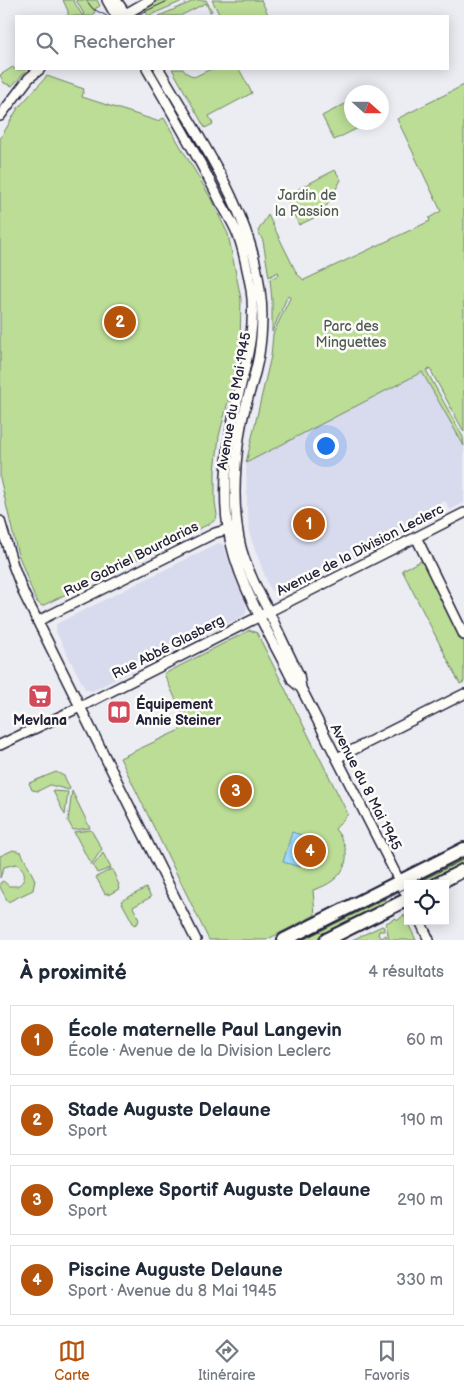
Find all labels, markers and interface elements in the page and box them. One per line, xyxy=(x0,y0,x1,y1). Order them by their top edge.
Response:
search box xyxy=(15,15,449,70)
icon: search xyxy=(33,29,61,57)
text: Rechercher xyxy=(73,31,175,54)
north arrow xyxy=(344,85,389,130)
park label: Jardin de la Passion xyxy=(275,187,339,220)
pin: 2 xyxy=(104,303,136,341)
park label: Parc des Minguettes xyxy=(316,318,386,351)
street label: Avenue du 8 Mai 1945 xyxy=(214,331,254,471)
your location xyxy=(313,433,339,459)
street label: Avenue de la Division Leclerc xyxy=(274,500,446,600)
pin: 1 xyxy=(293,505,325,543)
street label: Rue Gabriel Bourdarias xyxy=(61,518,201,600)
street label: Rue Abbé Glasberg xyxy=(109,611,227,683)
supermarket icon: Mevlana xyxy=(27,683,53,709)
place label: Équipement Annie Steiner xyxy=(135,694,222,729)
library icon: Équipement Annie Steiner xyxy=(106,699,132,725)
place label: Mevlana xyxy=(13,712,67,729)
street label: Avenue du 8 Mai 1945 xyxy=(327,721,405,853)
pin: 3 xyxy=(220,772,252,810)
pin: 4 xyxy=(294,832,326,870)
map controls xyxy=(404,880,449,925)
button: locate xyxy=(404,880,449,925)
text: À proximité xyxy=(20,960,127,985)
text: 4 résultats xyxy=(368,963,444,982)
text: École maternelle Paul Langevin xyxy=(68,1019,342,1042)
text: 1 xyxy=(34,1031,40,1050)
text: 60 m xyxy=(406,1031,443,1050)
text: École · Avenue de la Division Leclerc xyxy=(68,1042,331,1061)
text: Stade Auguste Delaune xyxy=(68,1099,271,1122)
text: 2 xyxy=(32,1111,42,1130)
text: 190 m xyxy=(401,1111,443,1130)
text: Sport xyxy=(68,1122,107,1141)
text: Complexe Sportif Auguste Delaune xyxy=(68,1179,370,1202)
text: 3 xyxy=(32,1191,42,1210)
text: 290 m xyxy=(397,1191,443,1210)
text: Sport xyxy=(68,1202,107,1221)
text: Piscine Auguste Delaune xyxy=(68,1259,283,1282)
text: 4 xyxy=(32,1271,42,1290)
text: 330 m xyxy=(396,1271,443,1290)
text: Sport · Avenue du 8 Mai 1945 xyxy=(68,1282,277,1301)
tab: Carte xyxy=(54,1337,90,1384)
tab: Itinéraire xyxy=(198,1337,255,1384)
tab: Favoris xyxy=(364,1337,410,1384)

